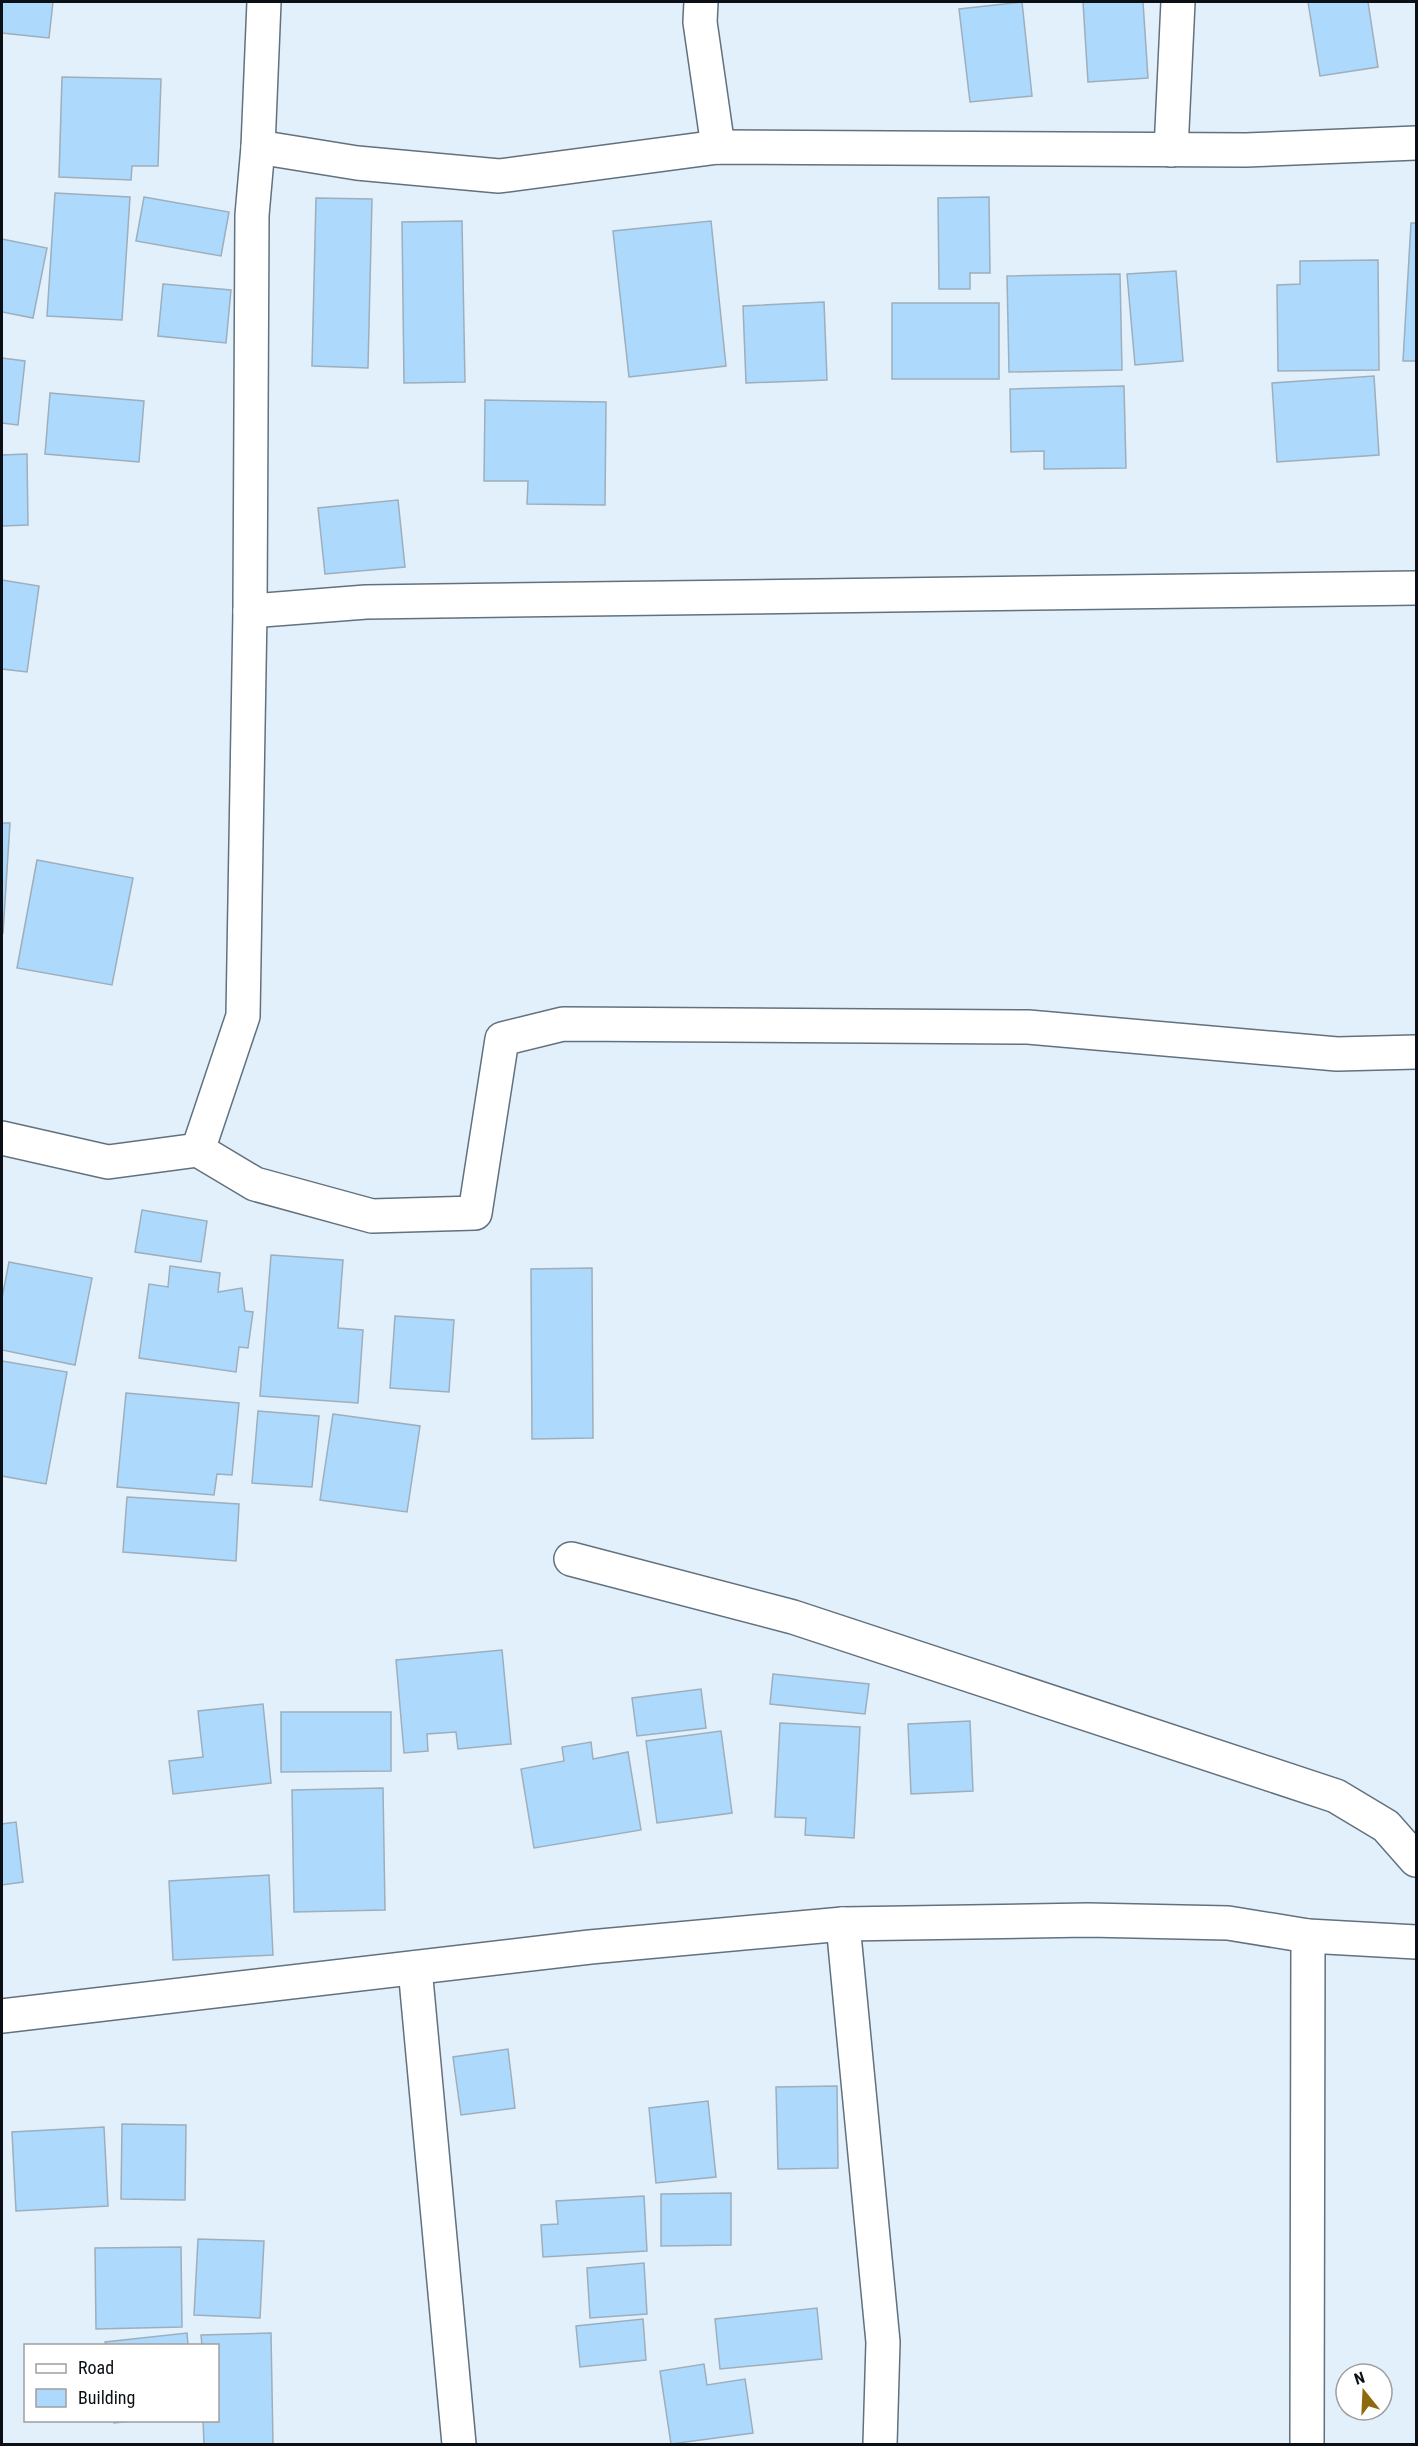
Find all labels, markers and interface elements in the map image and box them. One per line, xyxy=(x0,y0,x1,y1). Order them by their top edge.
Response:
legend xyxy=(24,2344,219,2422)
text: Road xyxy=(78,2357,114,2378)
north arrow xyxy=(1334,2362,1394,2422)
text: N xyxy=(1352,2368,1367,2389)
text: Building xyxy=(78,2387,135,2408)

